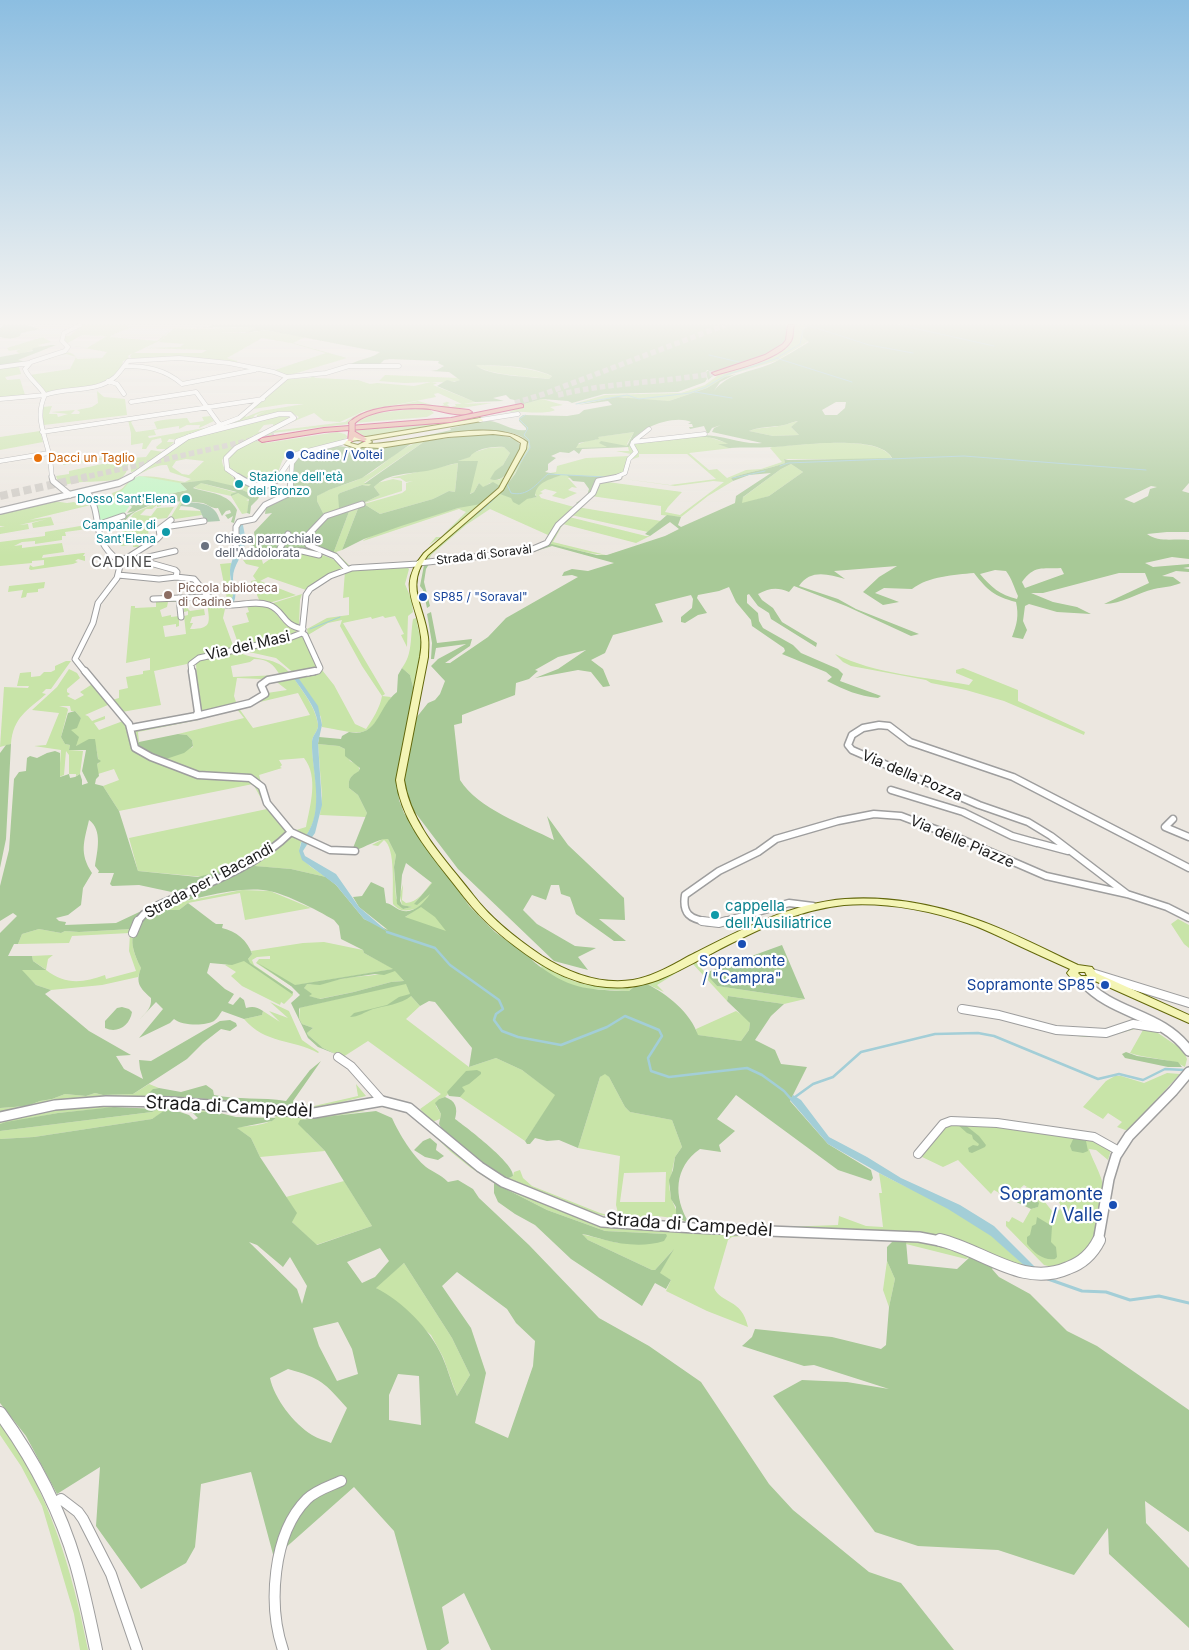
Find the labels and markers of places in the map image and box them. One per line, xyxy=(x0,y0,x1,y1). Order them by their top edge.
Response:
place label: Cadine / Voltei xyxy=(300,448,383,462)
marker: Cadine / Voltei xyxy=(284,449,296,461)
place label: Dacci un Taglio xyxy=(48,451,135,465)
marker: Dacci un Taglio xyxy=(32,452,44,464)
place label: Stazione dell'età del Bronzo xyxy=(249,470,343,498)
marker: Stazione dell'età del Bronzo xyxy=(233,478,245,490)
place label: Dosso Sant'Elena xyxy=(77,492,176,506)
marker: Dosso Sant'Elena xyxy=(180,493,192,505)
place label: Campanile di Sant'Elena xyxy=(82,518,156,546)
marker: Campanile di Sant'Elena xyxy=(160,526,172,538)
place label: Chiesa parrochiale dell'Addolorata xyxy=(215,532,321,560)
marker: Chiesa parrochiale dell'Addolorata xyxy=(199,540,211,552)
place label: Piccola biblioteca di Cadine xyxy=(178,581,278,609)
marker: Piccola biblioteca di Cadine xyxy=(162,589,174,601)
place label: SP85 / "Soraval" xyxy=(433,590,528,604)
marker: SP85 / "Soraval" xyxy=(417,591,429,603)
place label: cappella dell'Ausiliatrice xyxy=(725,897,832,932)
marker: cappella dell'Ausiliatrice xyxy=(709,909,721,921)
marker: Sopramonte / "Campra" xyxy=(736,938,748,950)
place label: Sopramonte / "Campra" xyxy=(699,952,785,987)
place label: Sopramonte SP85 xyxy=(967,976,1095,994)
marker: Sopramonte SP85 xyxy=(1099,979,1111,991)
place label: Sopramonte / Valle xyxy=(999,1184,1103,1226)
marker: Sopramonte / Valle xyxy=(1107,1199,1119,1211)

